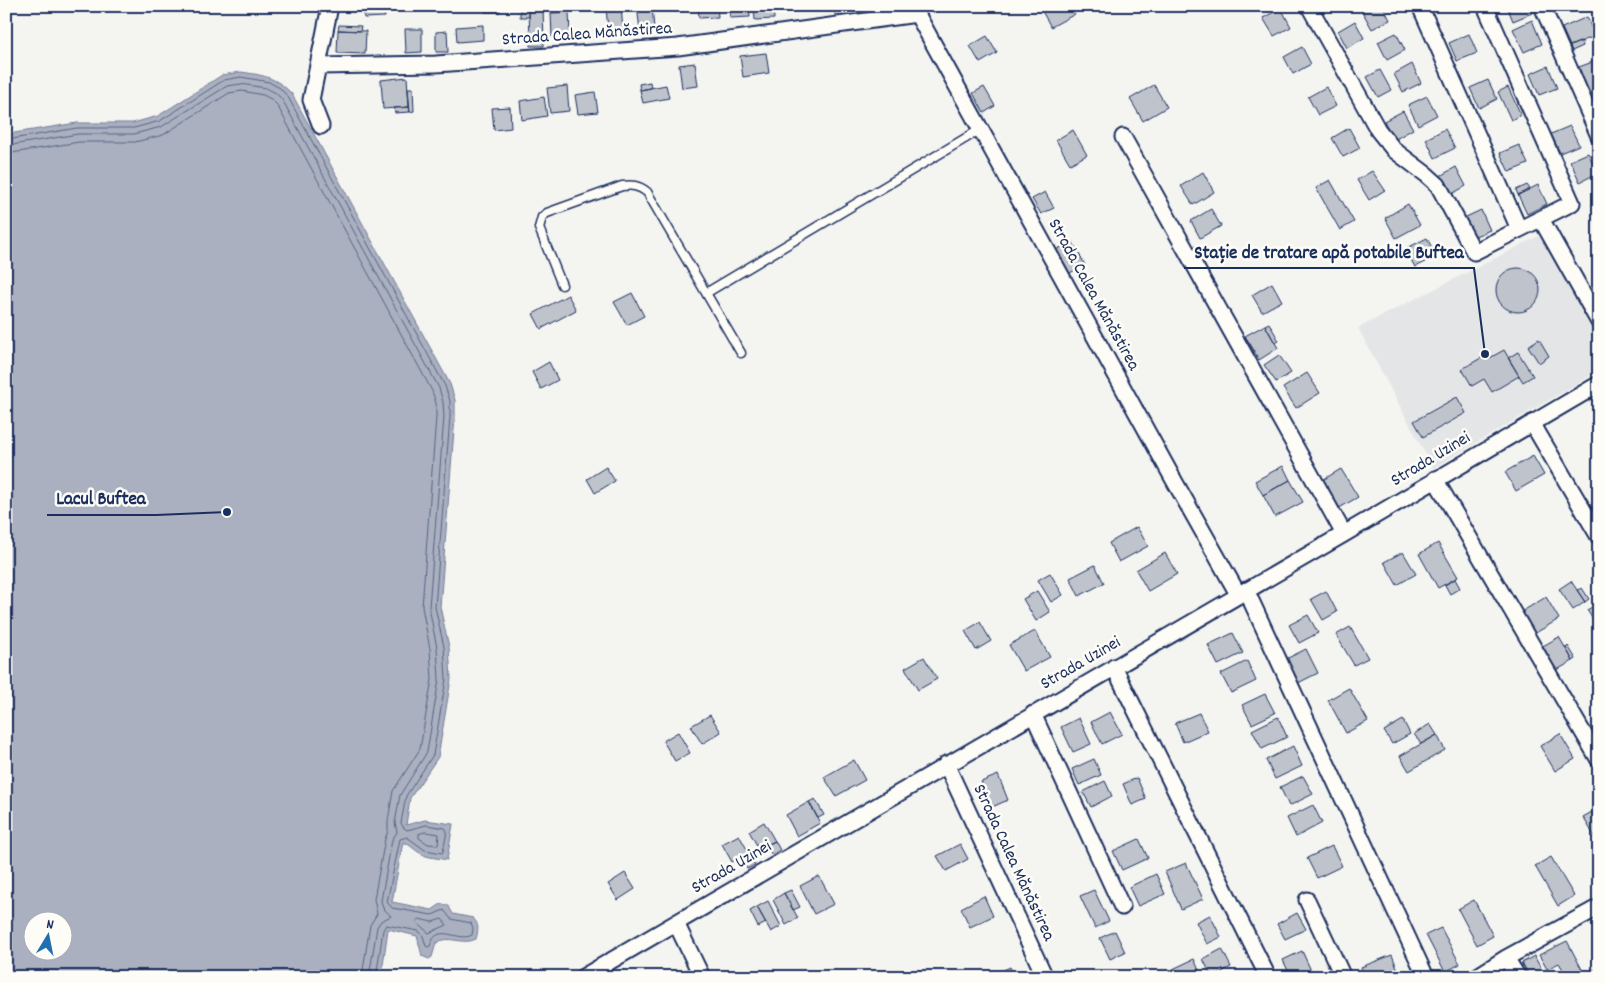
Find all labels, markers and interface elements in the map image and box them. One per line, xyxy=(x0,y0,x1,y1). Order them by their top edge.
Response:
street label: Strada Calea Mănăstirea xyxy=(501,17,673,53)
street label: Strada Calea Mănăstirea xyxy=(1041,215,1145,376)
callout: Stație de tratare apă potabile Buftea xyxy=(1184,234,1474,268)
text: Stație de tratare apă potabile Buftea xyxy=(1194,241,1465,268)
street label: Strada Uzinei xyxy=(1386,426,1476,494)
callout: Lacul Buftea xyxy=(47,481,156,515)
text: Lacul Buftea xyxy=(56,487,147,514)
street label: Strada Uzinei xyxy=(1036,631,1126,697)
street label: Strada Calea Mănăstirea xyxy=(966,781,1061,946)
street label: Strada Uzinei xyxy=(687,835,777,901)
north arrow xyxy=(22,910,72,960)
text: N xyxy=(45,915,55,936)

